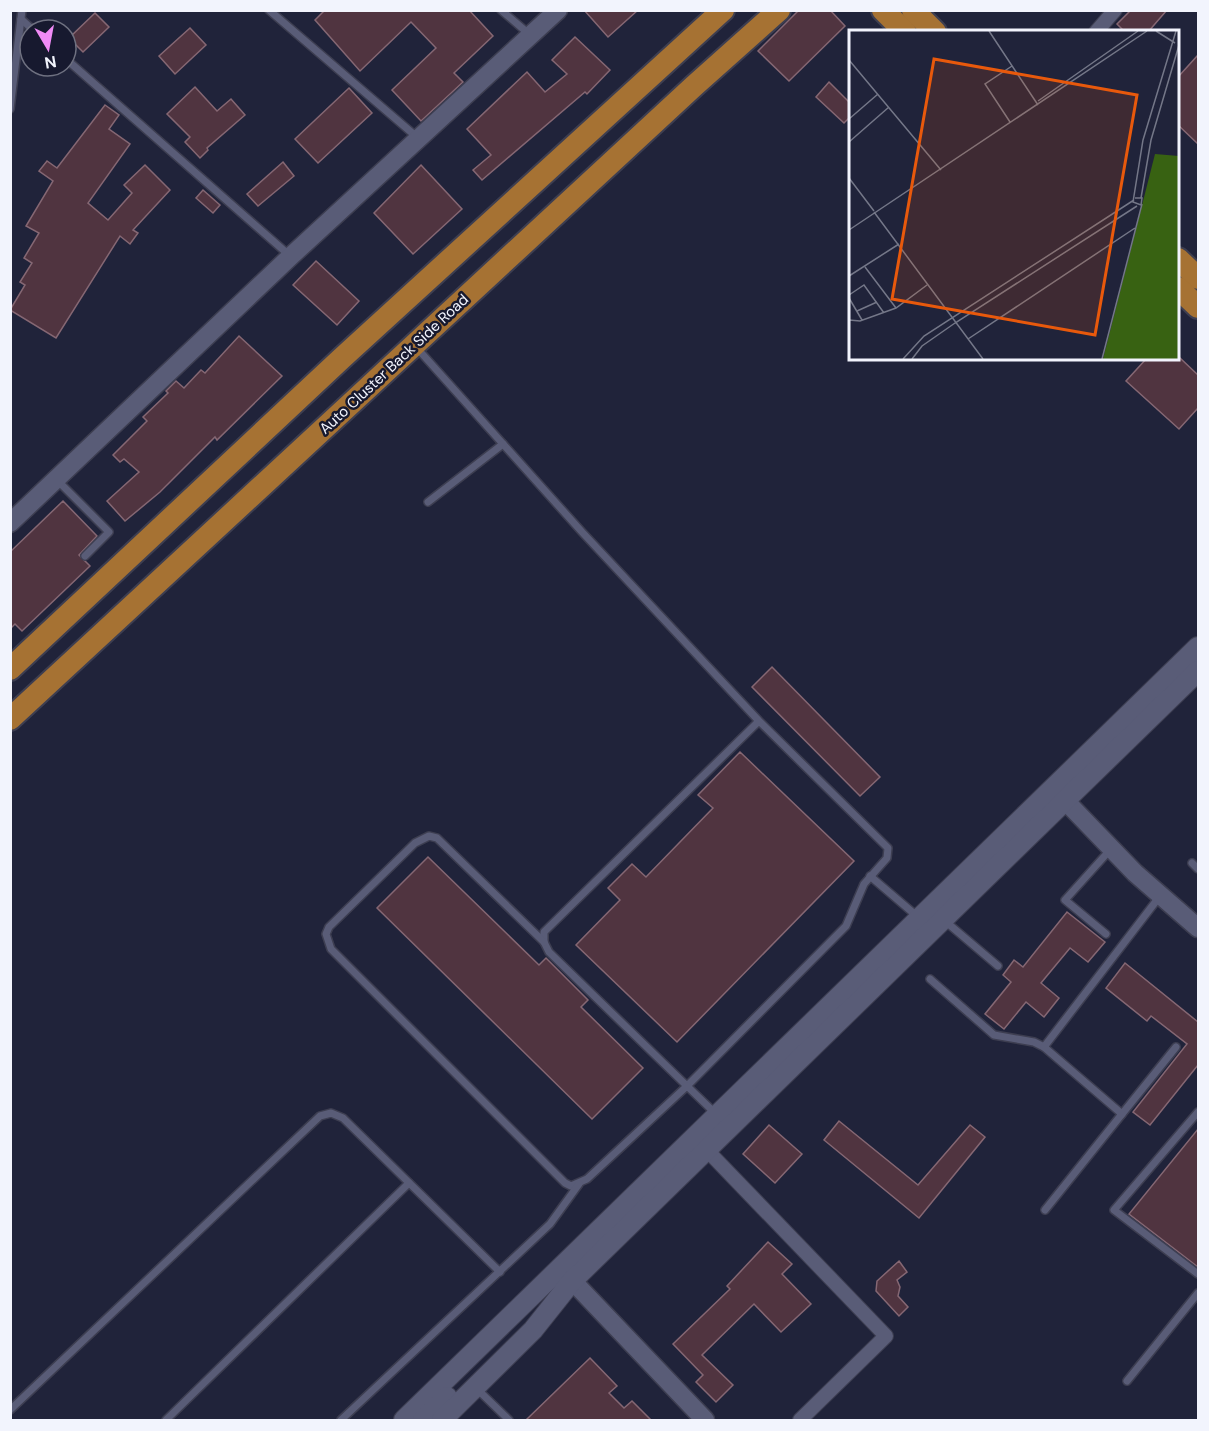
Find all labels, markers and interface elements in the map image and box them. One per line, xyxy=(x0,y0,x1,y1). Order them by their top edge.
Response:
north arrow xyxy=(18,18,78,78)
inset map xyxy=(849,30,1179,360)
text: N xyxy=(43,51,58,74)
street label: Auto Cluster Back Side Road xyxy=(315,289,473,439)

